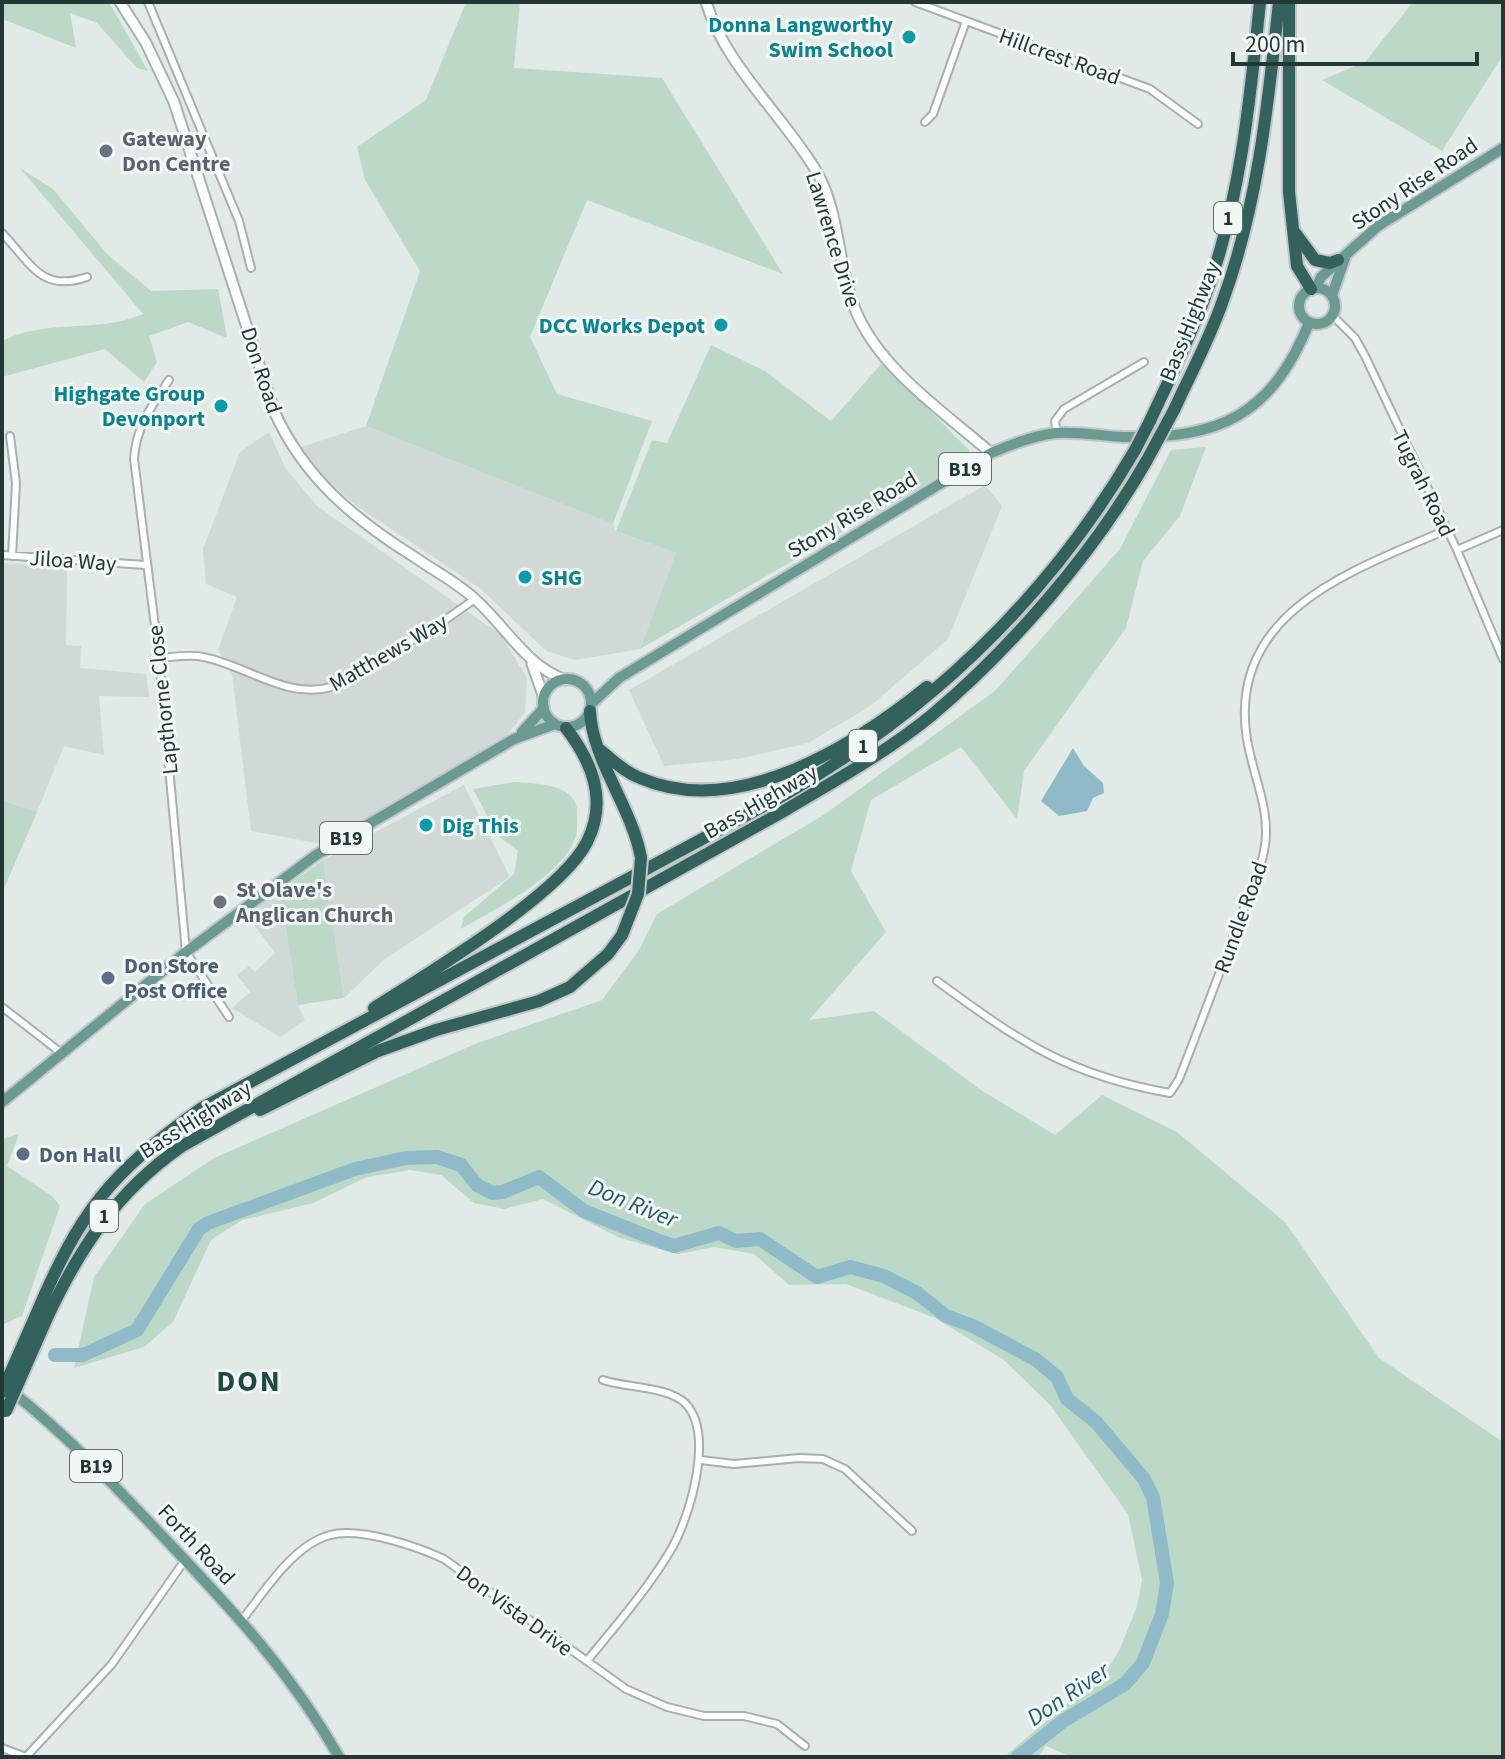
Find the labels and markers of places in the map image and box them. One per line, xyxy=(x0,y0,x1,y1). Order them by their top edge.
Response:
place label: Donna Langworthy Swim School xyxy=(708,9,894,66)
marker: Donna Langworthy Swim School xyxy=(900,28,918,46)
place label: Gateway Don Centre xyxy=(122,123,230,180)
marker: Gateway Don Centre xyxy=(97,142,115,160)
place label: DCC Works Depot xyxy=(539,310,706,342)
marker: DCC Works Depot xyxy=(712,316,730,334)
place label: Highgate Group Devonport xyxy=(54,378,206,435)
marker: Highgate Group Devonport xyxy=(212,397,230,415)
place label: SHG xyxy=(541,562,582,594)
marker: SHG xyxy=(516,568,534,586)
place label: Dig This xyxy=(442,810,519,842)
marker: Dig This xyxy=(417,816,435,834)
place label: St Olave's Anglican Church xyxy=(235,874,393,931)
marker: St Olave's Anglican Church xyxy=(211,893,229,911)
place label: Don Store Post Office xyxy=(124,950,228,1007)
marker: Don Store Post Office xyxy=(99,969,117,987)
place label: Don Hall xyxy=(39,1139,122,1171)
marker: Don Hall xyxy=(14,1145,32,1163)

